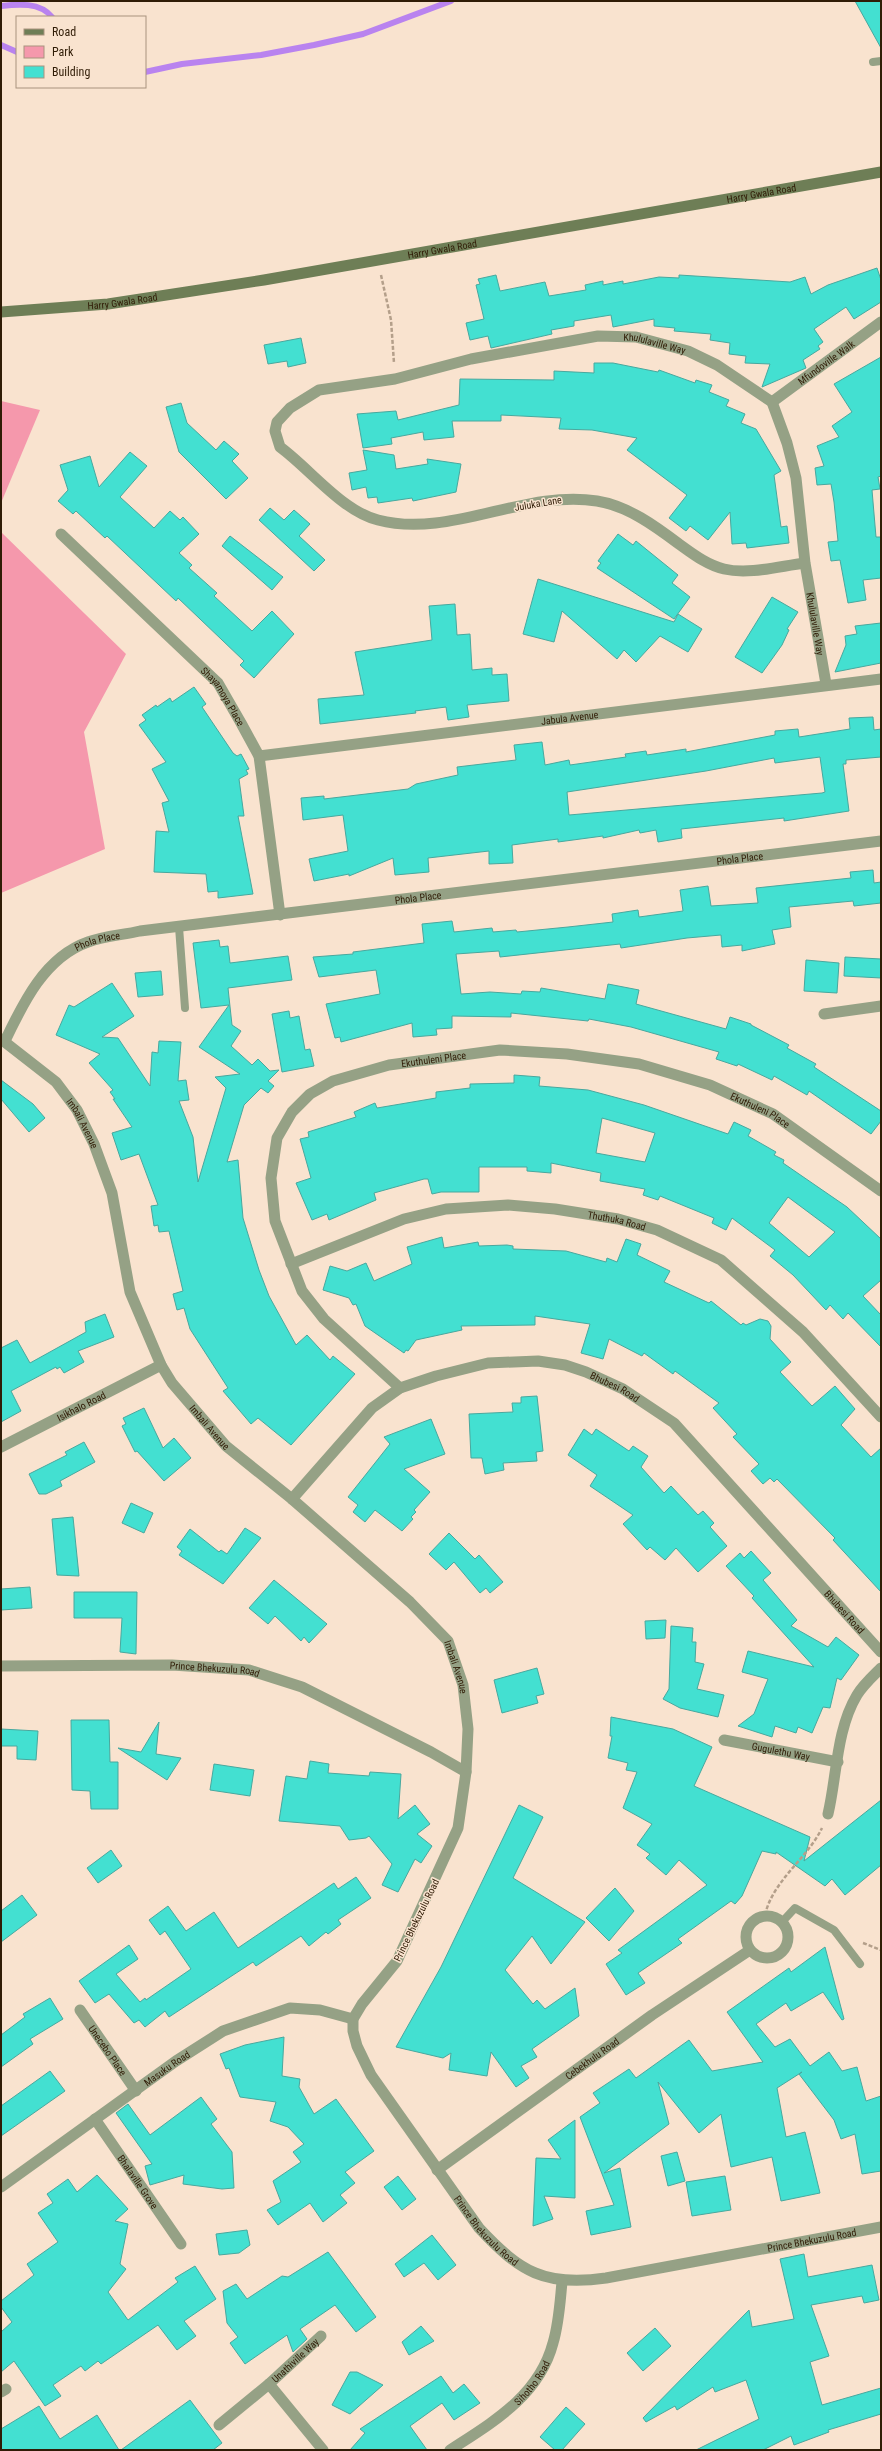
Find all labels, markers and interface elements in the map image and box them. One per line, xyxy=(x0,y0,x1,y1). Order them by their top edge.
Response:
legend xyxy=(16,16,146,88)
text: Road xyxy=(52,25,76,39)
text: Park xyxy=(52,45,74,59)
text: Building xyxy=(52,65,90,79)
street label: Harry Gwala Road xyxy=(726,182,797,205)
street label: Harry Gwala Road xyxy=(407,238,478,261)
street label: Harry Gwala Road xyxy=(87,291,158,312)
street label: Khululaville Way xyxy=(623,332,687,356)
street label: Mfundoville Walk xyxy=(796,338,857,387)
street label: Juluka Lane xyxy=(514,494,563,513)
street label: Khululaville Way xyxy=(804,591,826,656)
street label: Shayamoya Place xyxy=(199,665,247,728)
street label: Jabula Avenue xyxy=(540,709,599,727)
street label: Phola Place xyxy=(716,850,764,867)
street label: Phola Place xyxy=(394,889,442,906)
street label: Phola Place xyxy=(73,930,121,953)
street label: Ekuthuleni Place xyxy=(400,1050,467,1069)
street label: Ekuthuleni Place xyxy=(729,1090,792,1130)
street label: Imbali Avenue xyxy=(64,1096,100,1150)
street label: Thuthuka Road xyxy=(587,1209,647,1233)
street label: Bhubesi Road xyxy=(588,1370,641,1404)
street label: Isikhalo Road xyxy=(55,1389,108,1423)
street label: Imbali Avenue xyxy=(187,1403,231,1453)
street label: Bhubesi Road xyxy=(822,1588,866,1636)
street label: Imbali Avenue xyxy=(442,1639,469,1694)
street label: Prince Bhekuzulu Road xyxy=(169,1660,261,1679)
street label: Gugulethu Way xyxy=(751,1741,811,1762)
street label: Prince Bhekuzulu Road xyxy=(392,1877,441,1963)
street label: Unecebo Place xyxy=(86,2023,129,2078)
street label: Cebekhulu Road xyxy=(563,2036,621,2082)
street label: Masuku Road xyxy=(142,2049,192,2088)
street label: Bhalaville Grove xyxy=(115,2153,160,2211)
street label: Prince Bhekuzulu Road xyxy=(452,2194,520,2268)
street label: Prince Bhekuzulu Road xyxy=(766,2227,857,2254)
street label: Unathiville Way xyxy=(270,2336,321,2385)
street label: Sihotho Road xyxy=(512,2359,552,2407)

